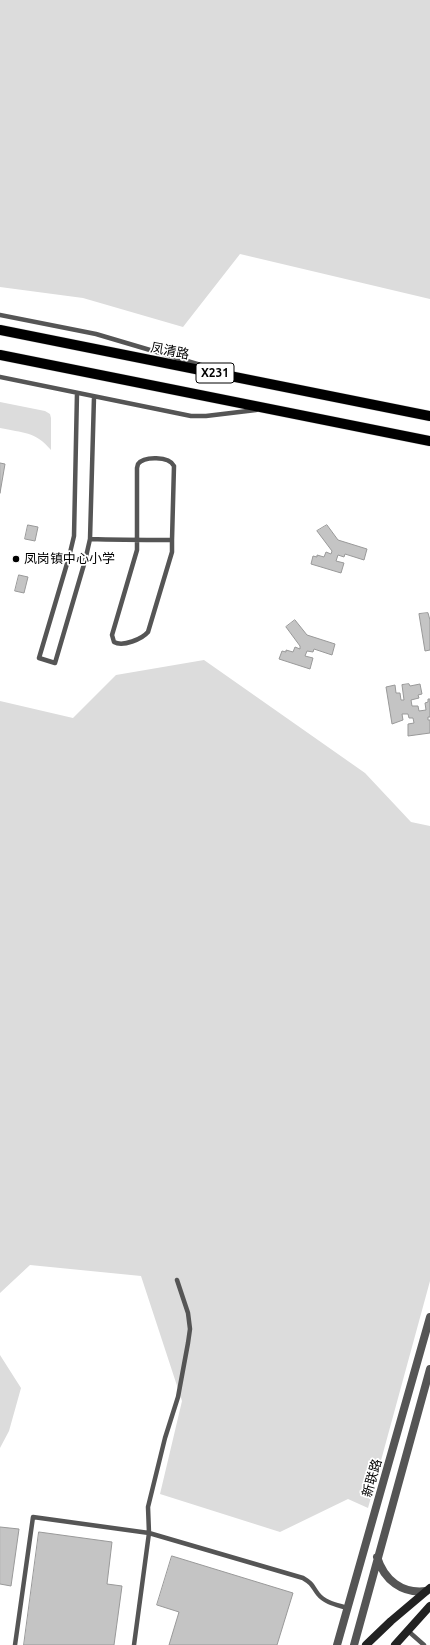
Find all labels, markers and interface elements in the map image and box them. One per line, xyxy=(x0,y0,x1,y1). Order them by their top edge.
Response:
street label: 凤清路 xyxy=(149,340,191,362)
road number: X231 xyxy=(196,363,234,383)
place label: 凤岗镇中心小学 xyxy=(24,551,115,567)
marker: 凤岗镇中心小学 xyxy=(11,554,21,564)
street label: 新联路 xyxy=(359,1457,385,1499)

